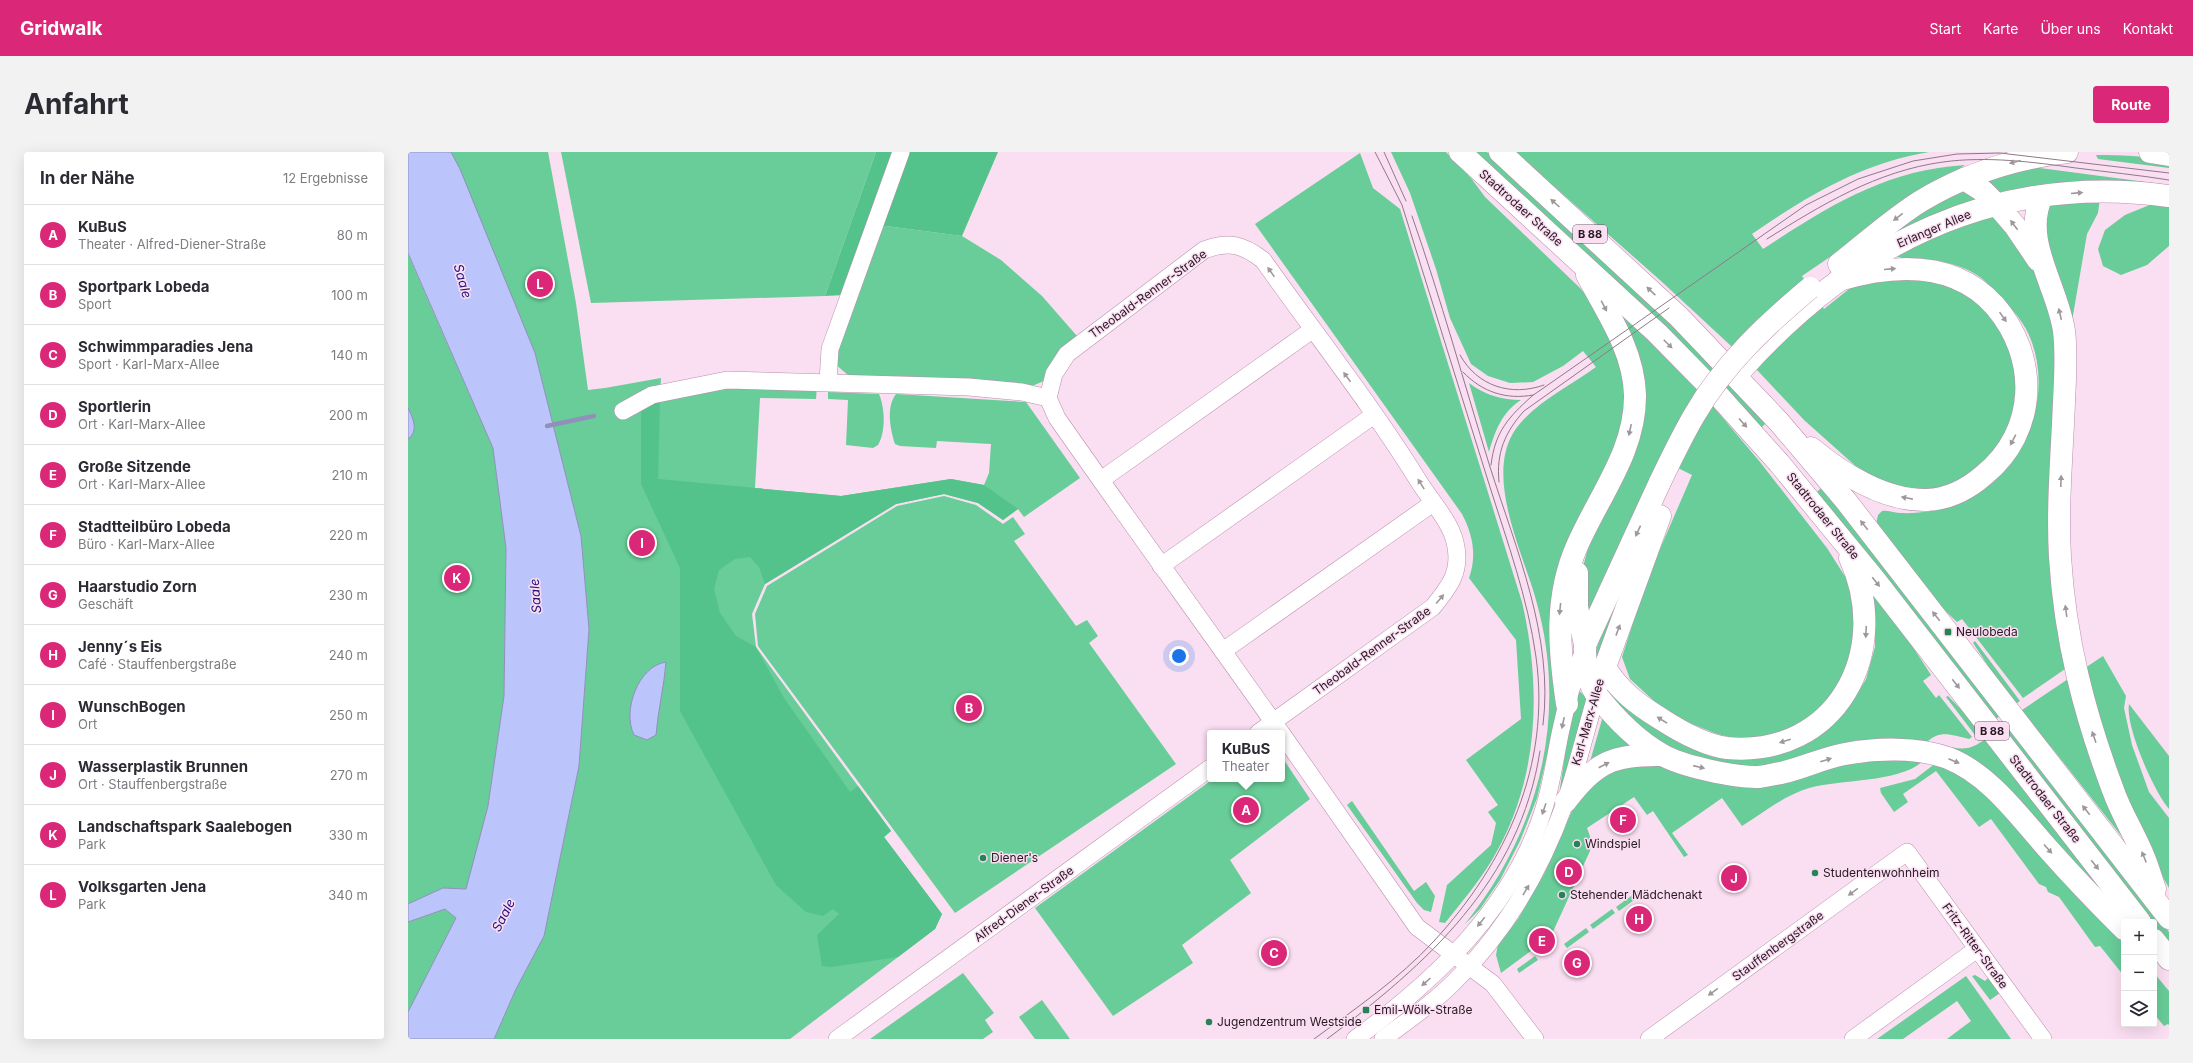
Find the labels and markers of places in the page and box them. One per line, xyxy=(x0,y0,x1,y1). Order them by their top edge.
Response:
pin: L xyxy=(527,269,553,299)
pin: I xyxy=(629,528,655,558)
pin: K xyxy=(444,563,470,593)
place label: Neulobeda xyxy=(1956,624,2018,639)
marker: Neulobeda xyxy=(1943,627,1953,637)
pin: B xyxy=(956,693,982,723)
pin: A xyxy=(1233,795,1259,825)
pin: F xyxy=(1610,805,1636,835)
place label: Windspiel xyxy=(1585,836,1641,851)
marker: Windspiel xyxy=(1572,839,1582,849)
place label: Diener's xyxy=(991,850,1038,865)
marker: Diener's xyxy=(978,853,988,863)
pin: D xyxy=(1556,857,1582,887)
pin: J xyxy=(1721,863,1747,893)
place label: Studentenwohnheim xyxy=(1823,865,1940,880)
marker: Studentenwohnheim xyxy=(1810,868,1820,878)
place label: Stehender Mädchenakt xyxy=(1570,887,1702,902)
marker: Stehender Mädchenakt xyxy=(1557,890,1567,900)
pin: H xyxy=(1626,904,1652,934)
pin: E xyxy=(1529,926,1555,956)
pin: C xyxy=(1261,938,1287,968)
pin: G xyxy=(1564,948,1590,978)
place label: Emil-Wölk-Straße xyxy=(1374,1002,1473,1017)
marker: Emil-Wölk-Straße xyxy=(1361,1005,1371,1015)
place label: Jugendzentrum Westside xyxy=(1217,1014,1362,1029)
marker: Jugendzentrum Westside xyxy=(1204,1017,1214,1027)

